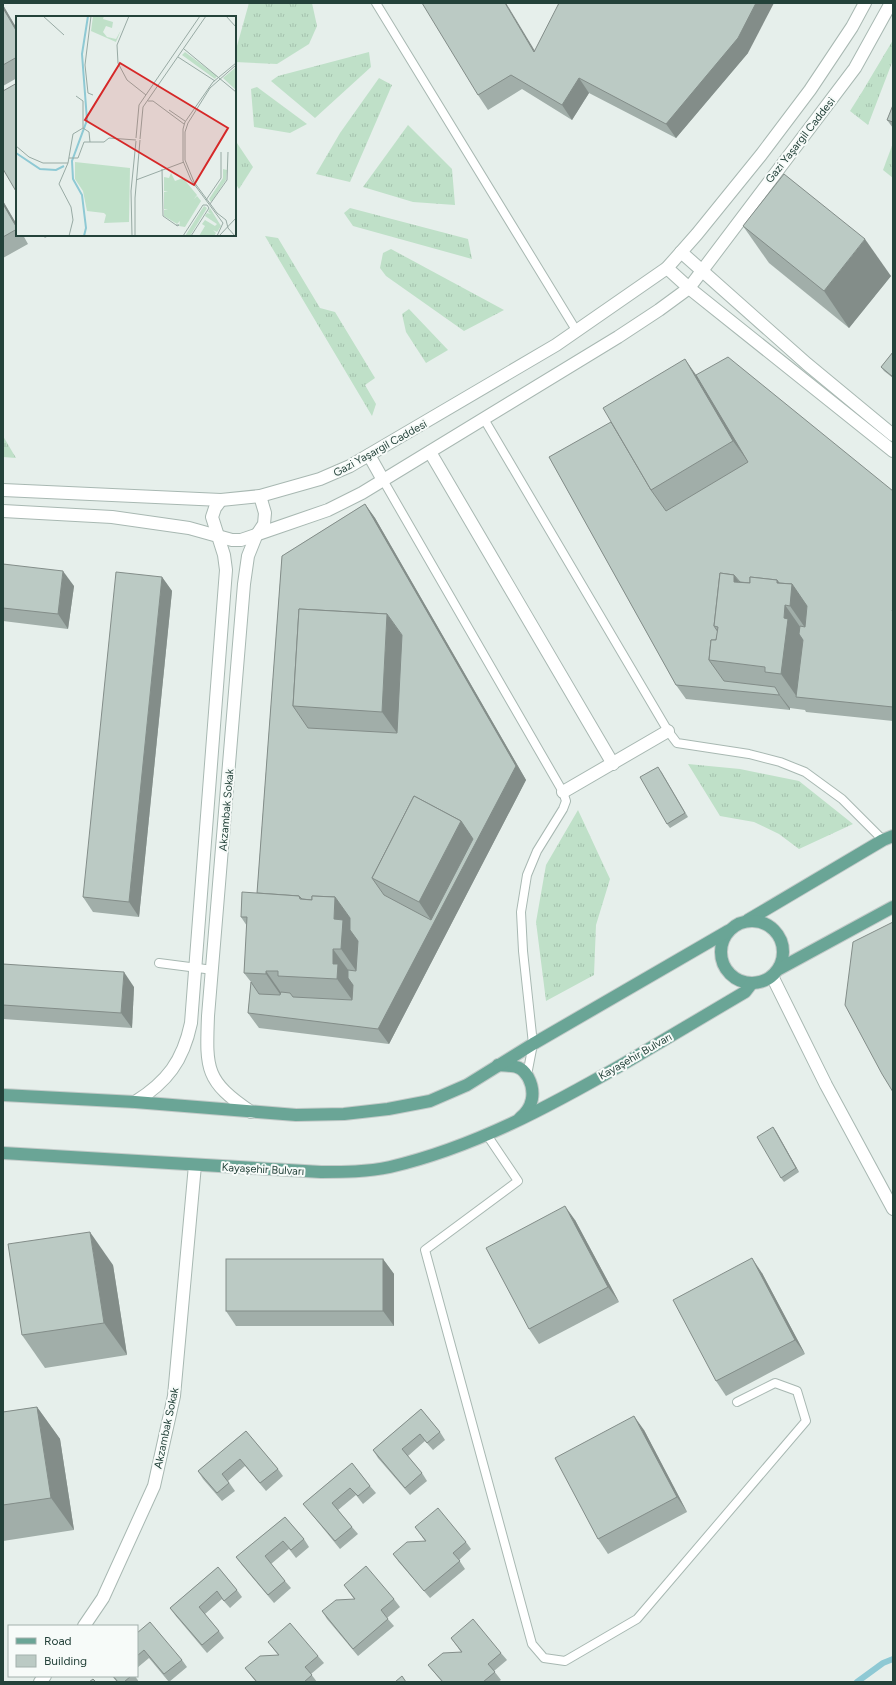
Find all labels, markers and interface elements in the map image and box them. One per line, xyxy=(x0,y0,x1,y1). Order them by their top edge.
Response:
inset map xyxy=(16,16,236,236)
street label: Gazi Yaşargil Caddesi xyxy=(763,95,838,186)
street label: Gazi Yaşargil Caddesi xyxy=(331,417,429,480)
street label: Akzambak Sokak xyxy=(216,768,237,852)
street label: Kayaşehir Bulvarı xyxy=(596,1030,674,1083)
street label: Kayaşehir Bulvarı xyxy=(221,1161,304,1178)
street label: Akzambak Sokak xyxy=(152,1386,182,1470)
legend xyxy=(8,1625,138,1677)
text: Road xyxy=(44,1634,72,1648)
text: Building xyxy=(44,1654,87,1668)

